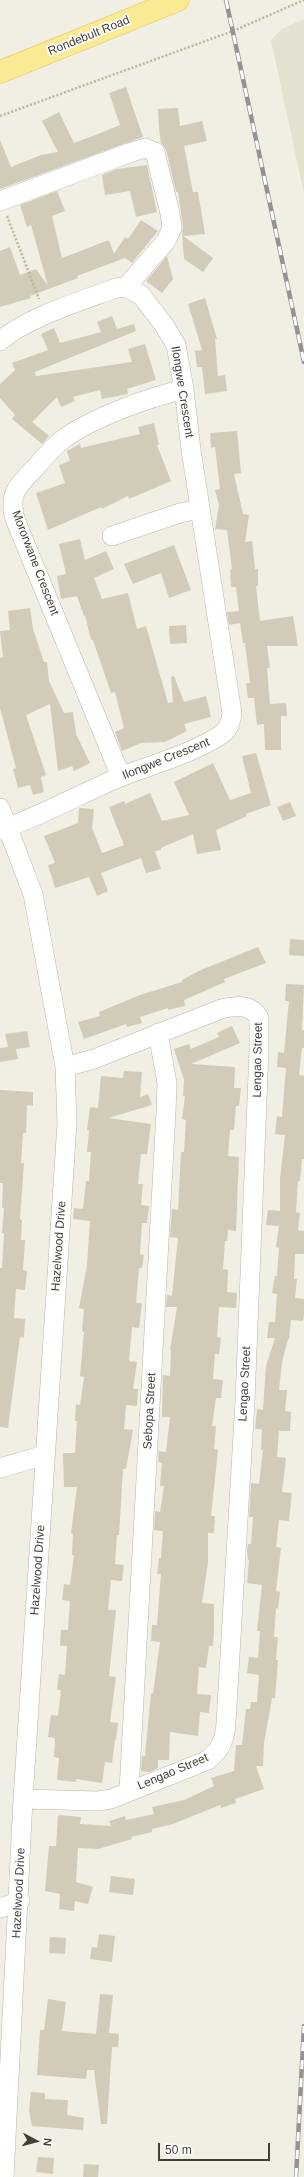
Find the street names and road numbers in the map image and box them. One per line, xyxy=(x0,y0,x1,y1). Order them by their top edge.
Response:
street label: Rondebult Road xyxy=(46,13,132,59)
street label: Ilongwe Crescent xyxy=(168,345,196,439)
street label: Mororwane Crescent xyxy=(8,508,62,618)
street label: Ilongwe Crescent xyxy=(120,735,212,783)
street label: Lengao Street xyxy=(250,1022,266,1098)
street label: Hazelwood Drive xyxy=(49,1200,69,1292)
street label: Lengao Street xyxy=(236,1346,254,1422)
street label: Sebopa Street xyxy=(141,1372,159,1450)
street label: Hazelwood Drive xyxy=(28,1524,48,1616)
street label: Lengao Street xyxy=(135,1751,211,1793)
street label: Hazelwood Drive xyxy=(9,1847,29,1939)

